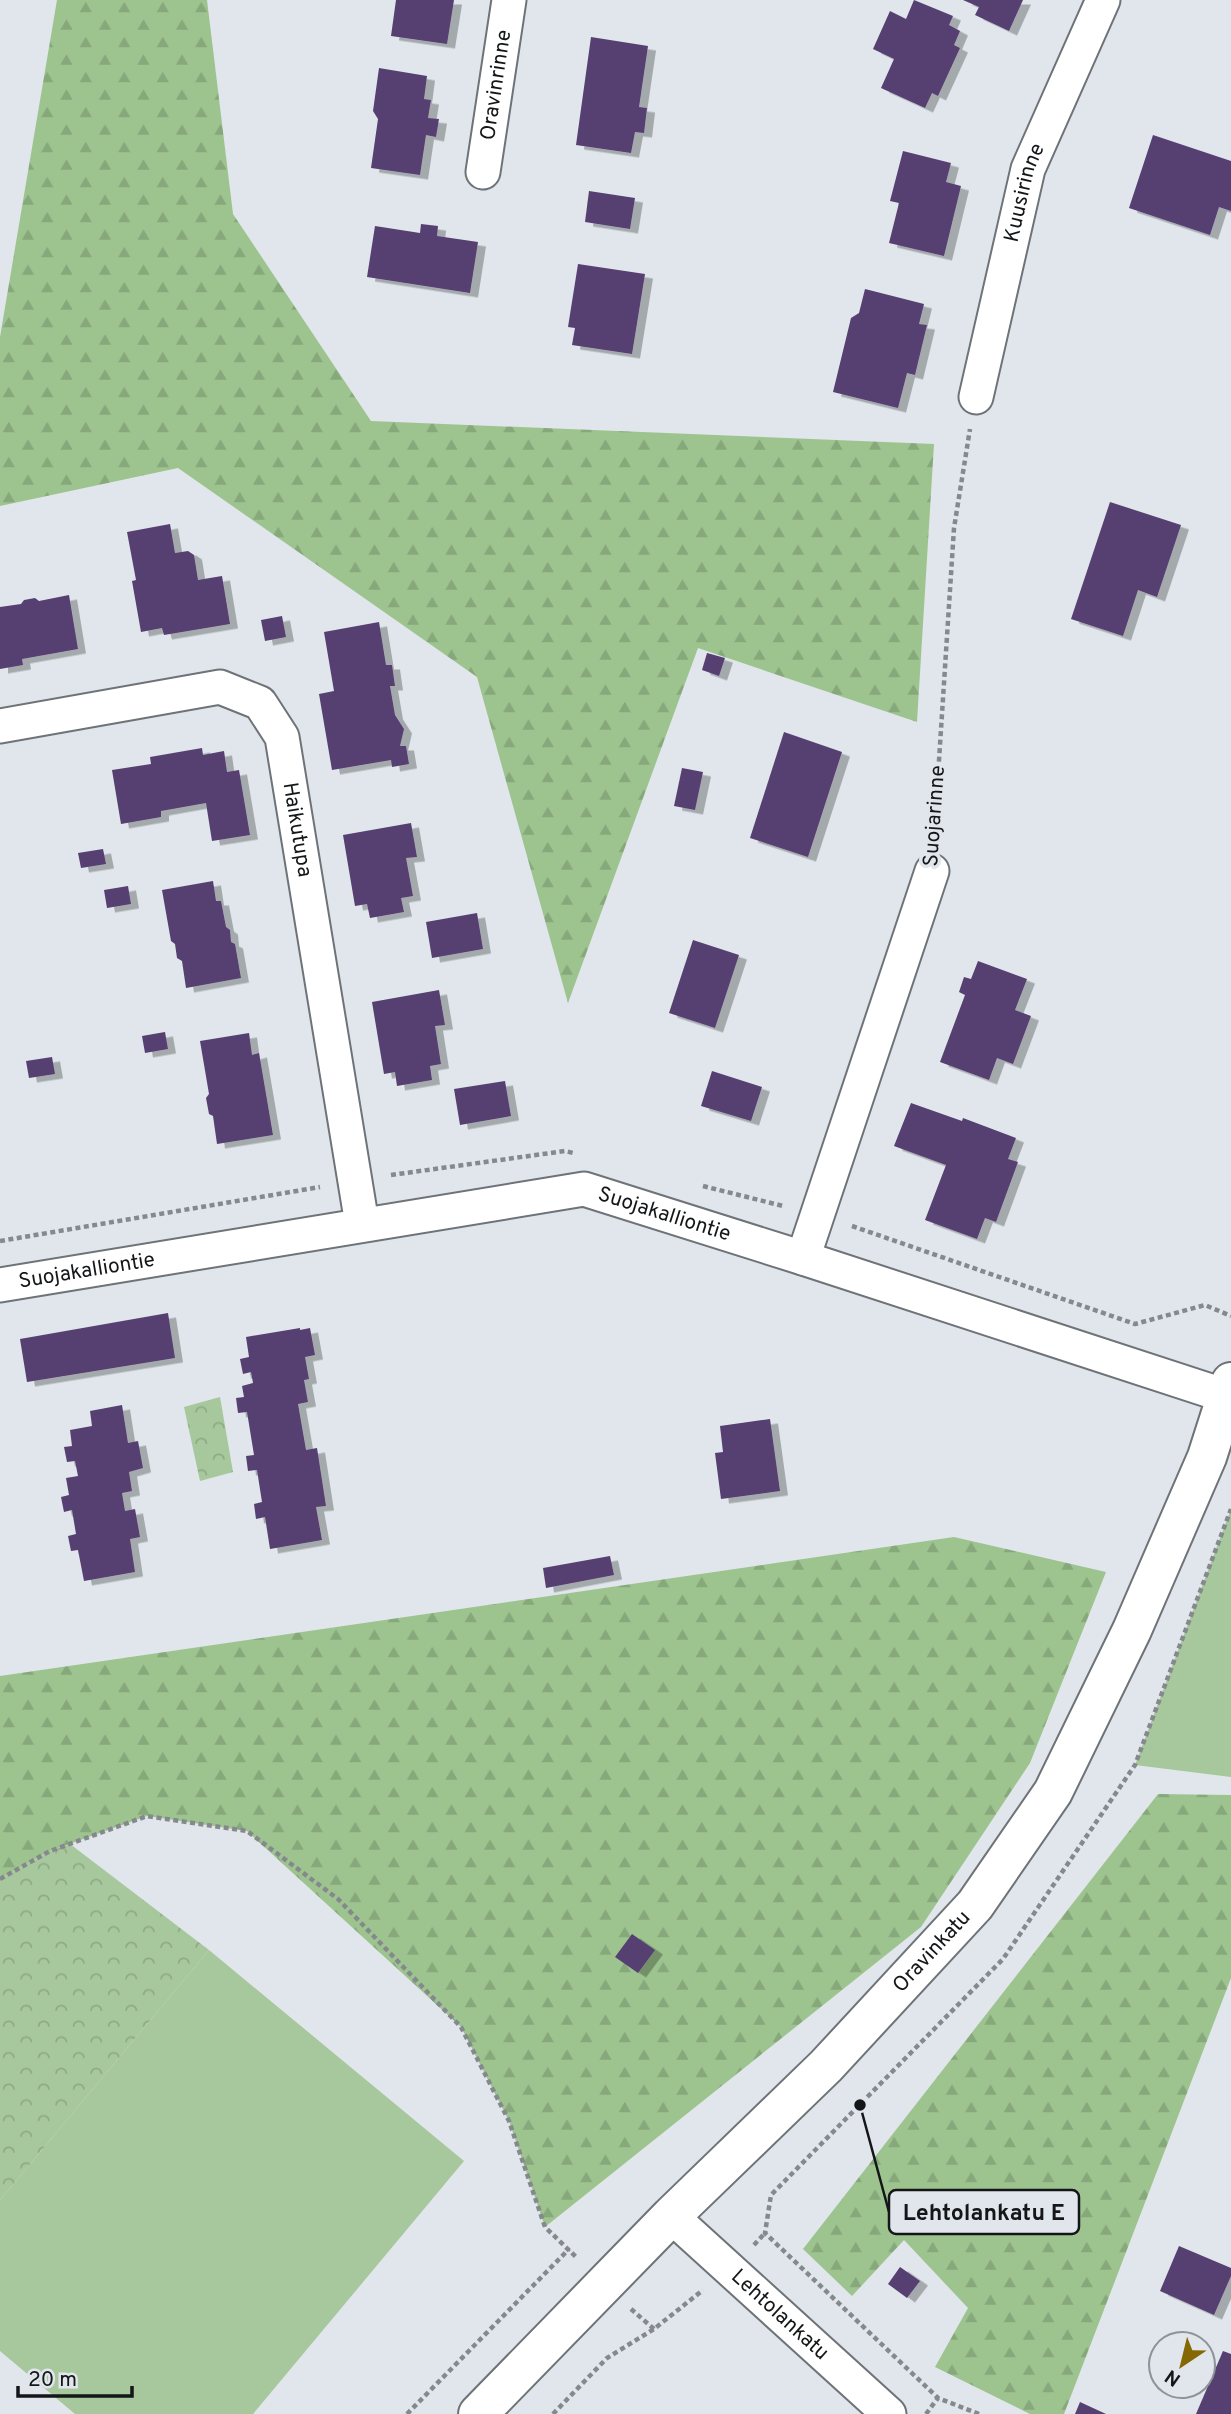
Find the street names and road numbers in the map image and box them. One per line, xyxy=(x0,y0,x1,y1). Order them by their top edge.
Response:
street label: Oravinrinne xyxy=(474,28,518,142)
street label: Kuusirinne xyxy=(998,139,1051,245)
street label: Suojarinne xyxy=(918,764,952,868)
street label: Haikutupa xyxy=(276,780,318,879)
street label: Suojakalliontie xyxy=(594,1181,734,1248)
street label: Suojakalliontie xyxy=(17,1246,157,1295)
street label: Oravinkatu xyxy=(887,1905,977,1999)
street label: Lehtolankatu xyxy=(725,2263,835,2366)

